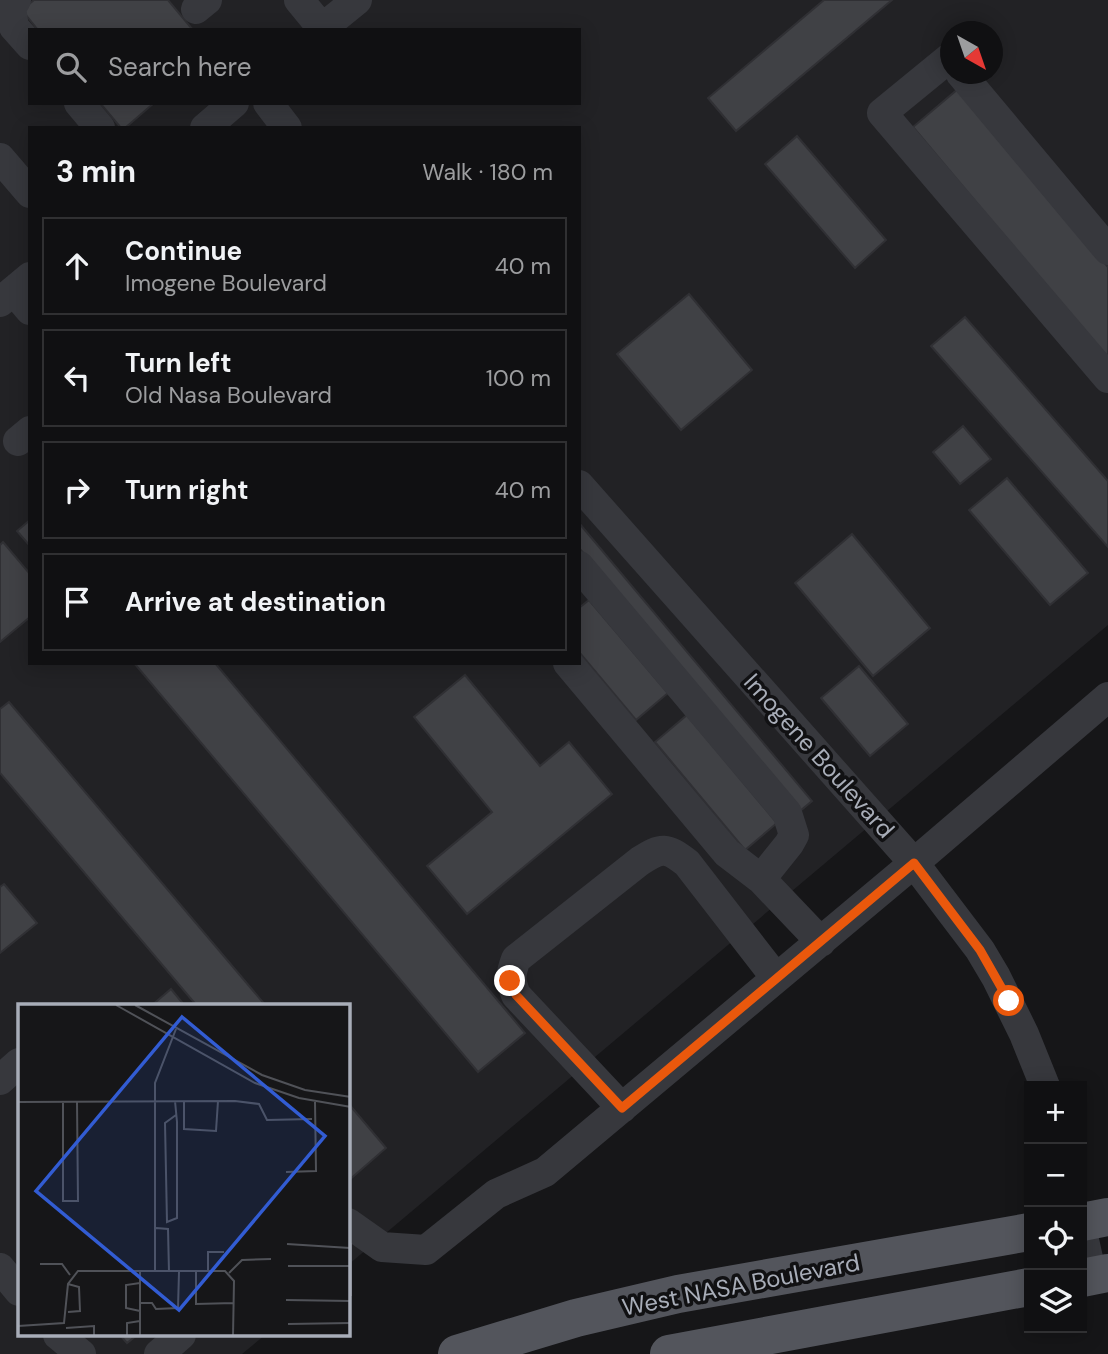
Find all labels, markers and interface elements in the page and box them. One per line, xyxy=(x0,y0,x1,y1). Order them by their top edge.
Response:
north arrow xyxy=(940,21,1003,84)
search box xyxy=(28,28,581,105)
icon: search xyxy=(52,48,90,86)
text: Search here xyxy=(108,50,251,84)
text: 3 min xyxy=(56,152,136,191)
text: Walk · 180 m xyxy=(422,157,553,187)
text: Continue xyxy=(125,234,242,268)
icon: ahead xyxy=(58,247,96,285)
text: 40 m xyxy=(495,251,551,281)
text: Imogene Boulevard xyxy=(125,268,327,298)
text: Turn left xyxy=(125,346,232,380)
icon: left xyxy=(58,359,96,397)
text: 100 m xyxy=(486,363,551,393)
text: Old Nasa Boulevard xyxy=(125,380,332,410)
icon: right xyxy=(58,471,96,509)
text: Turn right xyxy=(125,473,249,507)
text: 40 m xyxy=(495,475,551,505)
icon: arrive xyxy=(58,583,96,621)
text: Arrive at destination xyxy=(125,585,386,619)
street label: Imogene Boulevard xyxy=(737,667,901,844)
route end xyxy=(494,965,525,996)
route start xyxy=(993,985,1024,1016)
inset map xyxy=(18,1004,350,1336)
map controls xyxy=(1024,1081,1087,1333)
button: + xyxy=(1024,1081,1087,1144)
button: − xyxy=(1024,1144,1087,1207)
button: locate xyxy=(1024,1207,1087,1270)
street label: West NASA Boulevard xyxy=(620,1246,862,1323)
button: layers xyxy=(1024,1270,1087,1333)

